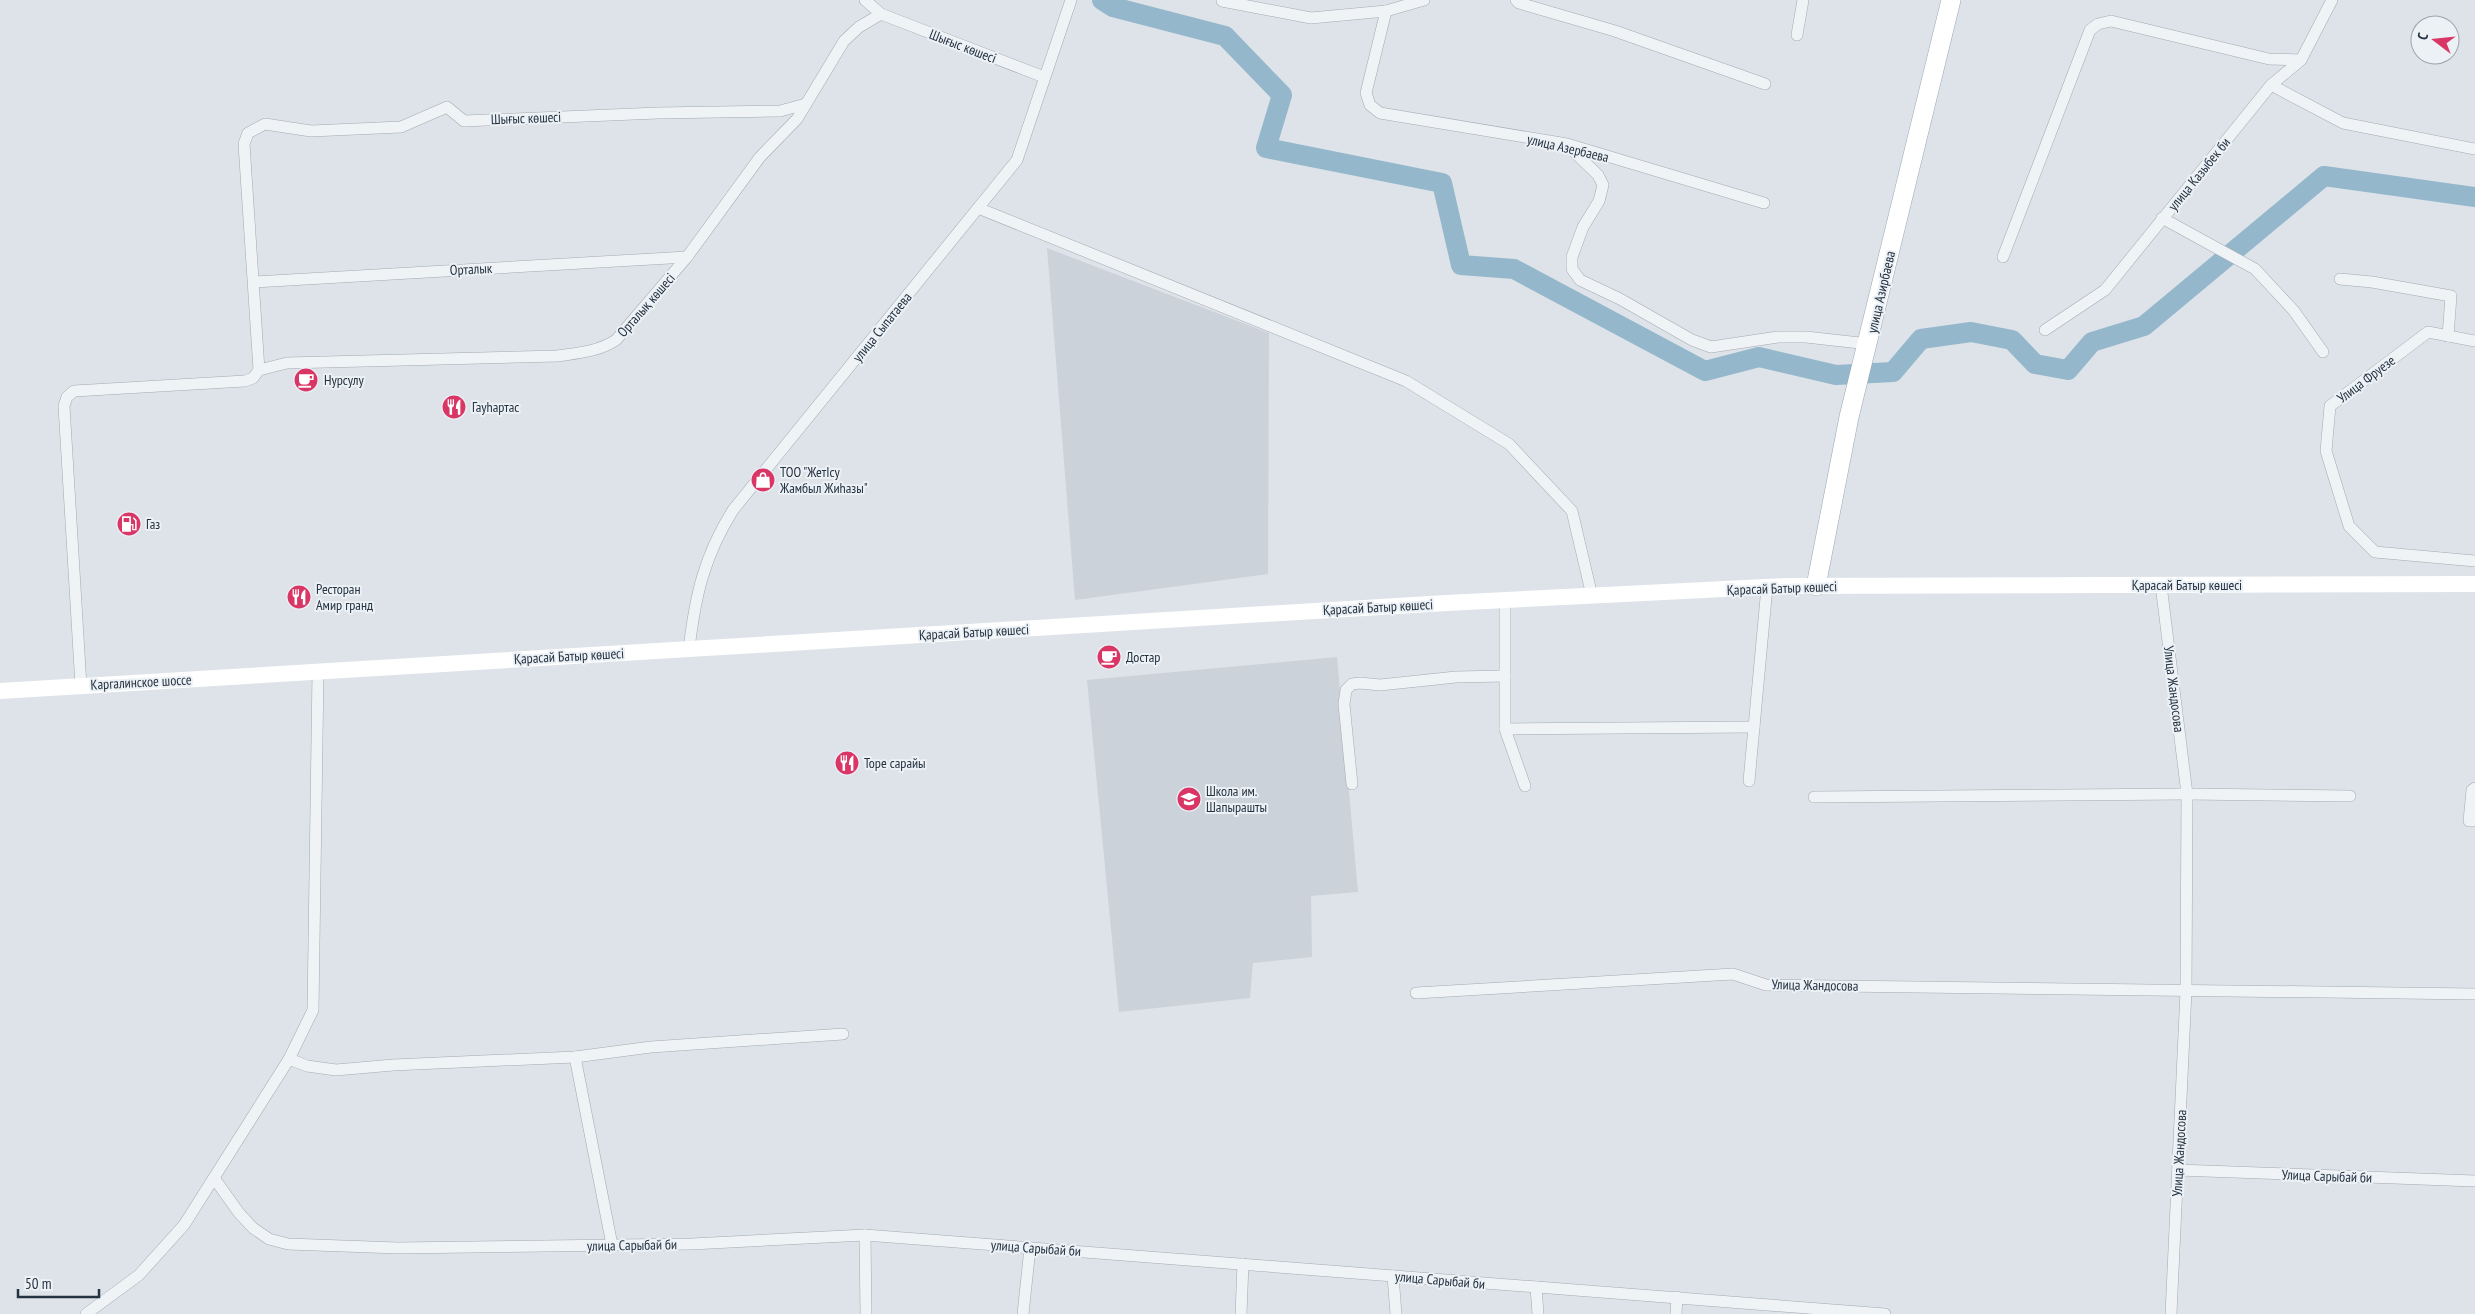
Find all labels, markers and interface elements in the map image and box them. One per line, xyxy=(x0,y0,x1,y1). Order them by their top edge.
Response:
north arrow xyxy=(2410,15,2460,65)
street label: Шығыс көшесі xyxy=(927,25,999,67)
text: С xyxy=(2413,30,2432,42)
street label: Шығыс көшесі xyxy=(490,108,562,128)
street label: улица Азербаева xyxy=(1525,130,1611,166)
street label: улица Казыбек би xyxy=(2164,134,2234,214)
street label: улица Азирбаева xyxy=(1863,249,1899,335)
street label: Орталык xyxy=(449,259,493,279)
street label: Орталық көшесі xyxy=(613,269,679,341)
street label: улица Сыпатаева xyxy=(848,289,916,365)
street label: Улица Фруезе xyxy=(2333,351,2399,407)
cafe icon: Нурсулу xyxy=(293,367,319,393)
place label: Нурсулу xyxy=(324,371,364,389)
restaurant icon: Гауhартас xyxy=(441,394,467,420)
place label: Гауhартас xyxy=(472,398,519,416)
place label: ТОО "ЖетIсу Жамбыл Жиhазы" xyxy=(779,463,868,497)
shop icon: ТОО "ЖетIсу Жамбыл Жиhазы" xyxy=(750,467,776,493)
fuel station icon: Газ xyxy=(116,511,142,537)
place label: Газ xyxy=(146,515,160,533)
street label: Қарасай Батыр көшесі xyxy=(2132,576,2242,594)
street label: Қарасай Батыр көшесі xyxy=(1727,577,1837,599)
place label: Ресторан Амир гранд xyxy=(316,580,373,614)
restaurant icon: Ресторан Амир гранд xyxy=(286,584,312,610)
street label: Қарасай Батыр көшесі xyxy=(1322,595,1434,619)
street label: Қарасай Батыр көшесі xyxy=(918,620,1030,644)
street label: Қарасай Батыр көшесі xyxy=(513,644,625,668)
cafe icon: Достар xyxy=(1096,644,1122,670)
street label: Улица Жандосова xyxy=(2160,645,2188,733)
place label: Достар xyxy=(1126,648,1160,666)
street label: Каргалинское шоссе xyxy=(90,670,192,694)
restaurant icon: Торе сарайы xyxy=(834,750,860,776)
place label: Торе сарайы xyxy=(864,754,926,772)
place label: Школа им. Шапырашты xyxy=(1206,782,1267,816)
school or university icon: Школа им. Шапырашты xyxy=(1176,786,1202,812)
street label: Улица Жандосова xyxy=(1771,975,1859,995)
street label: Улица Жандосова xyxy=(2168,1109,2190,1197)
street label: Улица Сарыбай би xyxy=(2281,1165,2373,1187)
street label: улица Сарыбай би xyxy=(587,1235,677,1255)
street label: улица Сарыбай би xyxy=(990,1236,1082,1260)
scale bar xyxy=(18,1266,99,1298)
street label: улица Сарыбай би xyxy=(1394,1267,1486,1293)
text: 50 m xyxy=(25,1274,51,1293)

